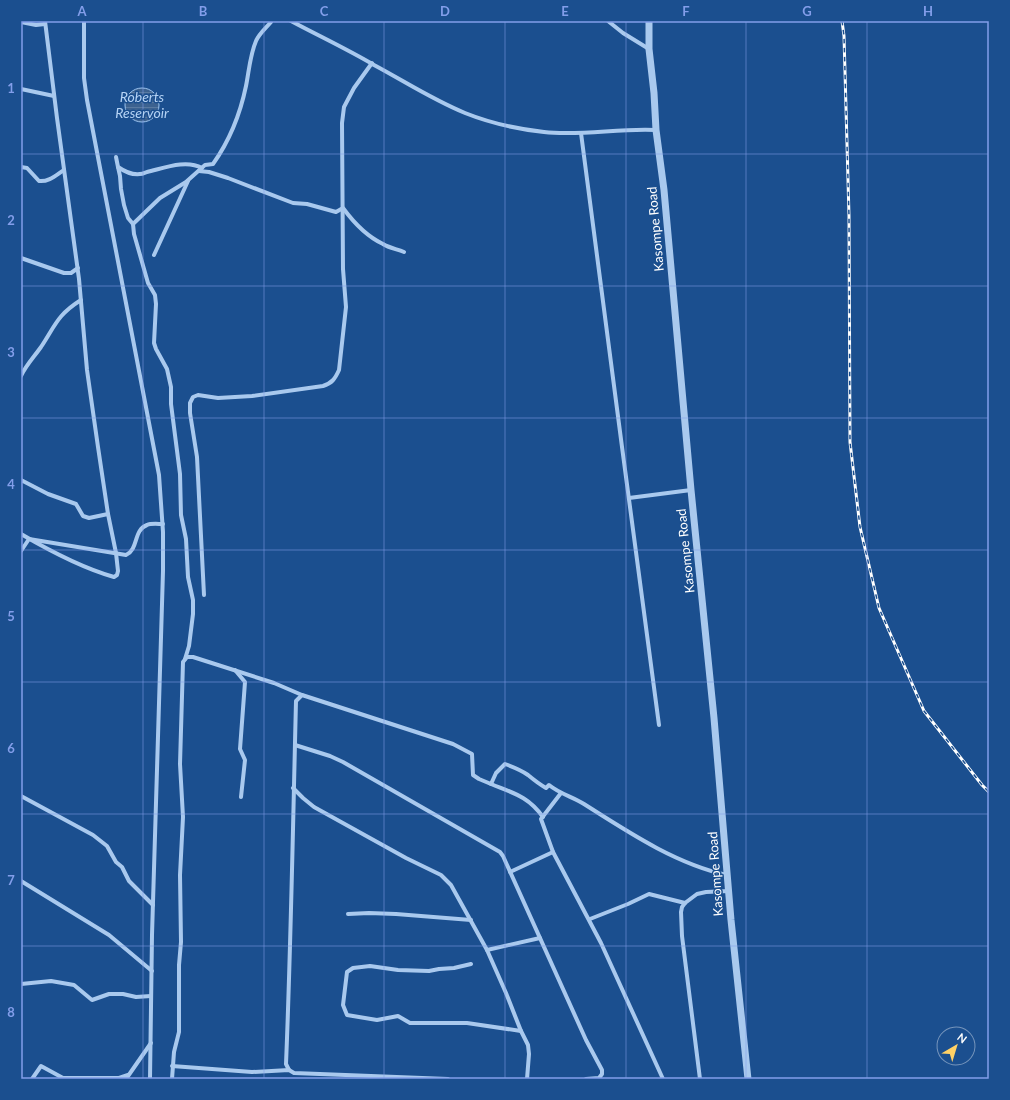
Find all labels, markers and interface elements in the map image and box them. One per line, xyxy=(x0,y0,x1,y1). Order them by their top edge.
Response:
text: A xyxy=(76,3,87,19)
text: B xyxy=(199,3,208,19)
text: C xyxy=(320,3,329,19)
text: D xyxy=(440,3,450,19)
text: E xyxy=(561,3,569,19)
text: F xyxy=(682,3,690,19)
text: G xyxy=(802,3,812,19)
text: H xyxy=(923,3,933,19)
text: 1 xyxy=(7,80,15,96)
water label: Roberts Reservoir xyxy=(115,88,169,121)
street label: Kasompe Road xyxy=(643,186,667,272)
text: 2 xyxy=(7,212,15,228)
text: 3 xyxy=(7,344,15,360)
text: 4 xyxy=(7,476,15,492)
street label: Kasompe Road xyxy=(673,508,697,594)
text: 5 xyxy=(7,608,15,624)
text: 6 xyxy=(7,740,15,756)
street label: Kasompe Road xyxy=(704,831,726,917)
text: 7 xyxy=(7,872,15,888)
text: 8 xyxy=(7,1004,15,1020)
north arrow xyxy=(936,1026,976,1066)
text: N xyxy=(955,1030,970,1045)

